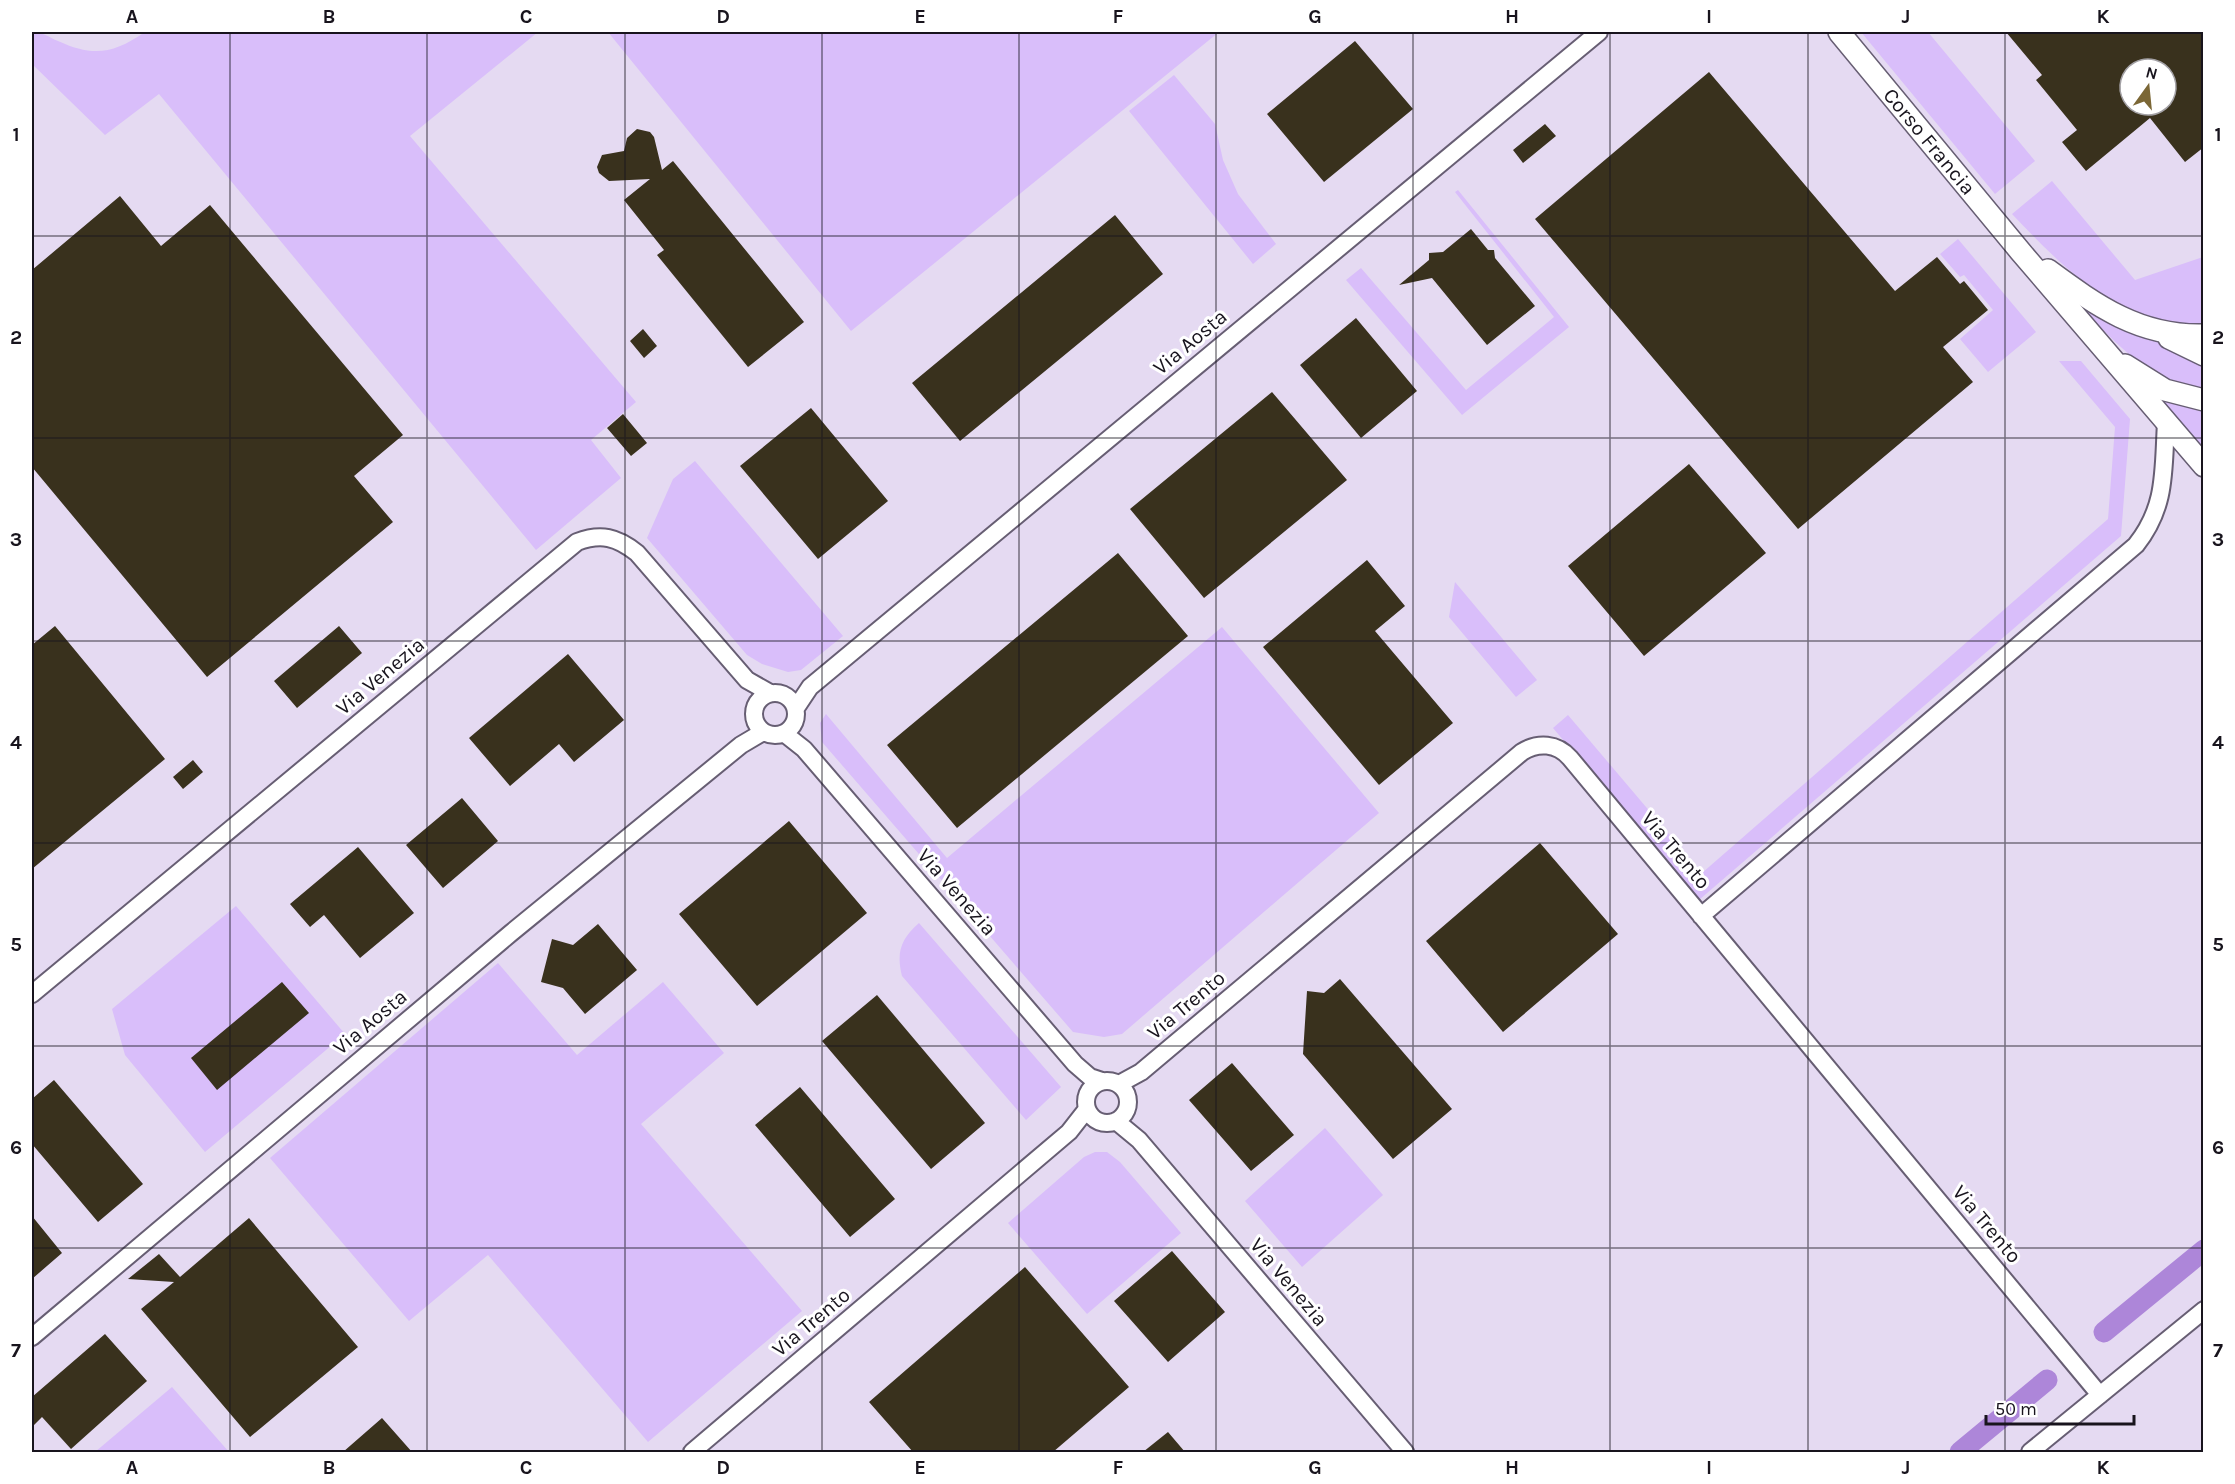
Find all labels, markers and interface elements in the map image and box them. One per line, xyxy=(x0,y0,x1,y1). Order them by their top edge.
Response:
text: A xyxy=(126,5,139,28)
text: B xyxy=(323,5,335,28)
text: C xyxy=(520,5,532,28)
text: D xyxy=(716,5,730,28)
text: E xyxy=(914,5,926,28)
text: F xyxy=(1113,5,1124,28)
text: G xyxy=(1308,5,1322,28)
text: H xyxy=(1505,5,1519,28)
text: I xyxy=(1706,5,1712,28)
text: J xyxy=(1902,5,1910,28)
text: K xyxy=(2096,5,2110,28)
north arrow xyxy=(2118,57,2178,117)
text: N xyxy=(2144,62,2160,84)
street label: Corso Francia xyxy=(1878,83,1980,200)
text: 1 xyxy=(12,123,20,146)
text: 1 xyxy=(2214,123,2222,146)
street label: Via Aosta xyxy=(1148,304,1232,380)
text: 2 xyxy=(10,326,22,349)
text: 2 xyxy=(2212,326,2224,349)
text: 3 xyxy=(10,528,22,551)
text: 3 xyxy=(2212,528,2224,551)
street label: Via Venezia xyxy=(331,632,429,720)
text: 4 xyxy=(10,731,22,754)
text: 4 xyxy=(2212,731,2224,754)
street label: Via Trento xyxy=(1637,806,1715,894)
street label: Via Venezia xyxy=(913,843,1001,941)
text: 5 xyxy=(10,933,22,956)
text: 5 xyxy=(2212,933,2224,956)
street label: Via Trento xyxy=(1142,966,1230,1044)
street label: Via Aosta xyxy=(328,984,412,1060)
text: 6 xyxy=(10,1136,22,1159)
text: 6 xyxy=(2212,1136,2224,1159)
street label: Via Trento xyxy=(1948,1180,2026,1268)
street label: Via Venezia xyxy=(1245,1233,1333,1331)
street label: Via Trento xyxy=(767,1283,855,1361)
text: 7 xyxy=(11,1339,21,1362)
text: 7 xyxy=(2213,1339,2223,1362)
scale bar xyxy=(1986,1388,2134,1426)
text: 50 m xyxy=(1995,1398,2037,1420)
text: A xyxy=(126,1456,139,1479)
text: B xyxy=(323,1456,335,1479)
text: C xyxy=(520,1456,532,1479)
text: D xyxy=(716,1456,730,1479)
text: E xyxy=(914,1456,926,1479)
text: F xyxy=(1113,1456,1124,1479)
text: G xyxy=(1308,1456,1322,1479)
text: H xyxy=(1505,1456,1519,1479)
text: I xyxy=(1706,1456,1712,1479)
text: J xyxy=(1902,1456,1910,1479)
text: K xyxy=(2096,1456,2110,1479)

